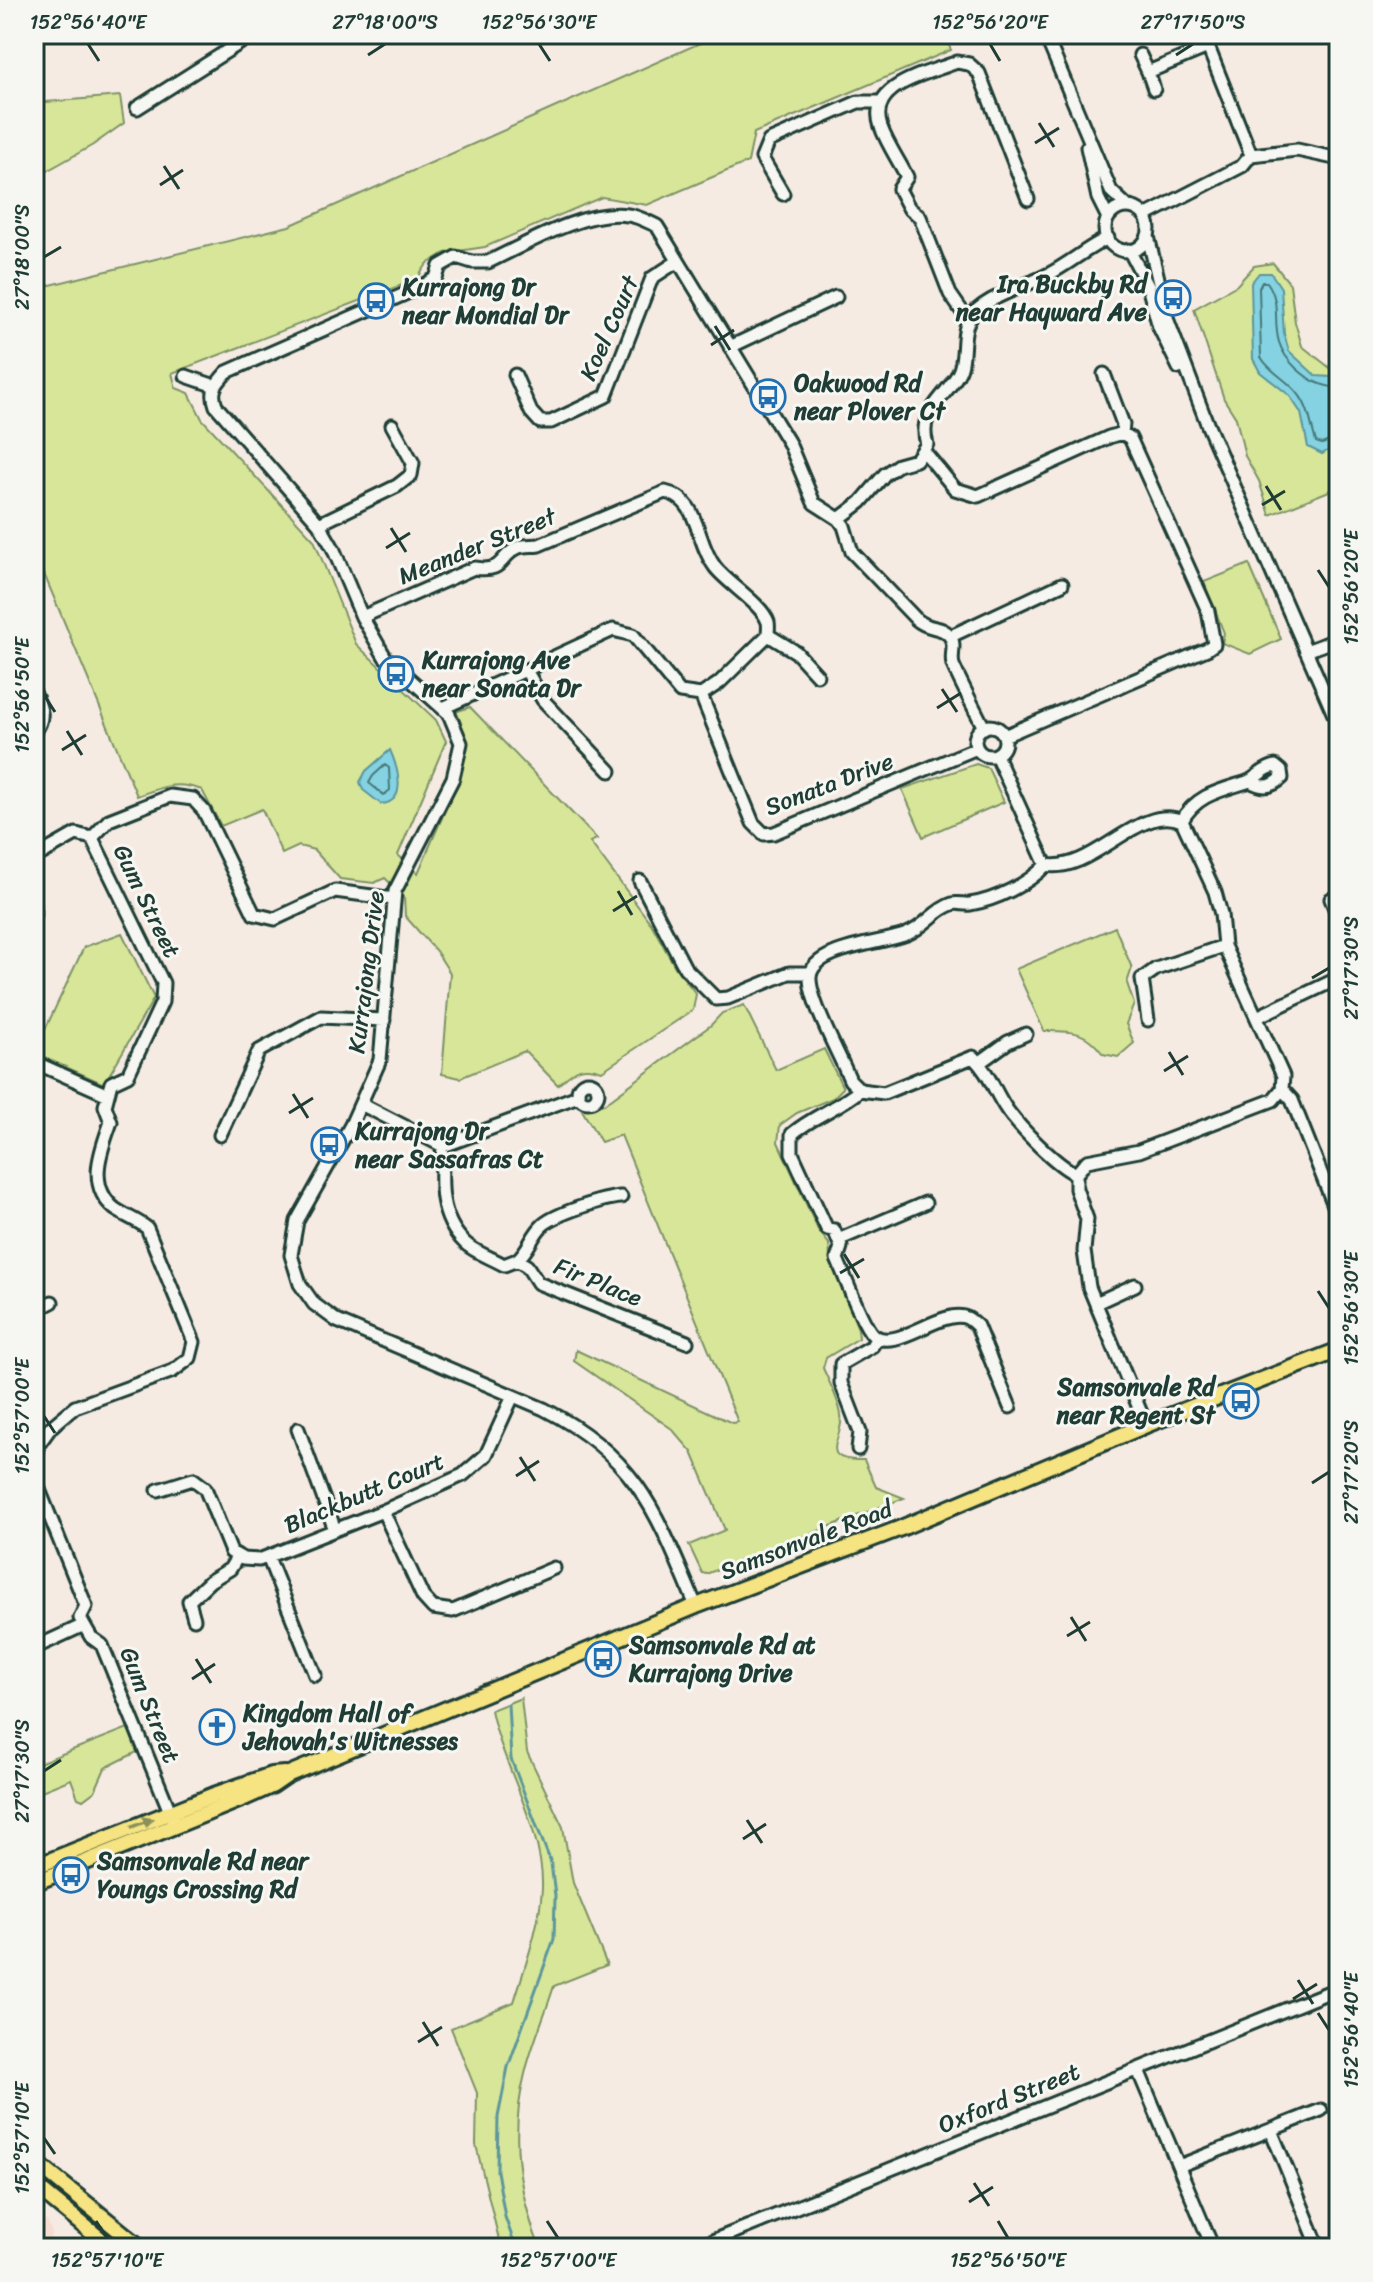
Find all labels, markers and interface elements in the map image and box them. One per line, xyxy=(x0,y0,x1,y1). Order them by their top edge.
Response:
text: 152°56'40"E xyxy=(30,5,148,40)
text: 27°18'00"S xyxy=(332,5,438,40)
text: 152°56'30"E xyxy=(482,5,598,40)
text: 152°56'20"E xyxy=(932,5,1050,40)
text: 27°17'50"S xyxy=(1141,5,1246,40)
text: 27°18'00"S xyxy=(5,204,40,310)
place label: Ira Buckby Rd near Hayward Ave xyxy=(955,263,1149,333)
place label: Kurrajong Dr near Mondial Dr xyxy=(401,266,571,336)
street label: Koel Court xyxy=(567,267,651,387)
bus stop icon: Ira Buckby Rd near Hayward Ave xyxy=(1154,279,1192,317)
bus stop icon: Kurrajong Dr near Mondial Dr xyxy=(357,282,395,320)
place label: Oakwood Rd near Plover Ct xyxy=(793,362,946,432)
bus stop icon: Oakwood Rd near Plover Ct xyxy=(749,378,787,416)
street label: Meander Street xyxy=(392,495,563,597)
text: 152°56'20"E xyxy=(1334,527,1369,645)
text: 152°56'50"E xyxy=(5,635,40,753)
place label: Kurrajong Ave near Sonata Dr xyxy=(421,639,583,709)
bus stop icon: Kurrajong Ave near Sonata Dr xyxy=(377,655,415,693)
street label: Sonata Drive xyxy=(758,740,900,828)
street label: Gum Street xyxy=(101,837,193,965)
street label: Kurrajong Drive xyxy=(335,888,397,1056)
text: 27°17'30"S xyxy=(1334,916,1369,1020)
place label: Kurrajong Dr near Sassafras Ct xyxy=(354,1110,544,1180)
bus stop icon: Kurrajong Dr near Sassafras Ct xyxy=(310,1126,348,1164)
street label: Fir Place xyxy=(547,1245,649,1319)
text: 152°56'30"E xyxy=(1334,1249,1369,1365)
text: 152°57'00"E xyxy=(5,1356,40,1474)
place label: Samsonvale Rd near Regent St xyxy=(1056,1366,1217,1436)
bus stop icon: Samsonvale Rd near Regent St xyxy=(1222,1382,1260,1420)
text: 27°17'20"S xyxy=(1334,1420,1369,1524)
street label: Blackbutt Court xyxy=(277,1440,451,1546)
street label: Samsonvale Road xyxy=(714,1487,900,1592)
place label: Samsonvale Rd at Kurrajong Drive xyxy=(628,1624,816,1694)
street label: Gum Street xyxy=(108,1640,192,1770)
bus stop icon: Samsonvale Rd at Kurrajong Drive xyxy=(584,1640,622,1678)
place label: Kingdom Hall of Jehovah's Witnesses xyxy=(241,1692,459,1762)
church icon: Kingdom Hall of Jehovah's Witnesses xyxy=(198,1708,236,1746)
text: 27°17'30"S xyxy=(5,1719,40,1823)
one-way arrow xyxy=(130,1817,154,1830)
place label: Samsonvale Rd near Youngs Crossing Rd xyxy=(96,1840,310,1910)
bus stop icon: Samsonvale Rd near Youngs Crossing Rd xyxy=(52,1856,90,1894)
text: 152°56'40"E xyxy=(1334,1970,1369,2088)
street label: Oxford Street xyxy=(932,2050,1086,2146)
text: 152°57'10"E xyxy=(5,2080,40,2194)
text: 152°57'10"E xyxy=(51,2243,165,2278)
text: 152°57'00"E xyxy=(500,2243,618,2278)
text: 152°56'50"E xyxy=(950,2243,1068,2278)

